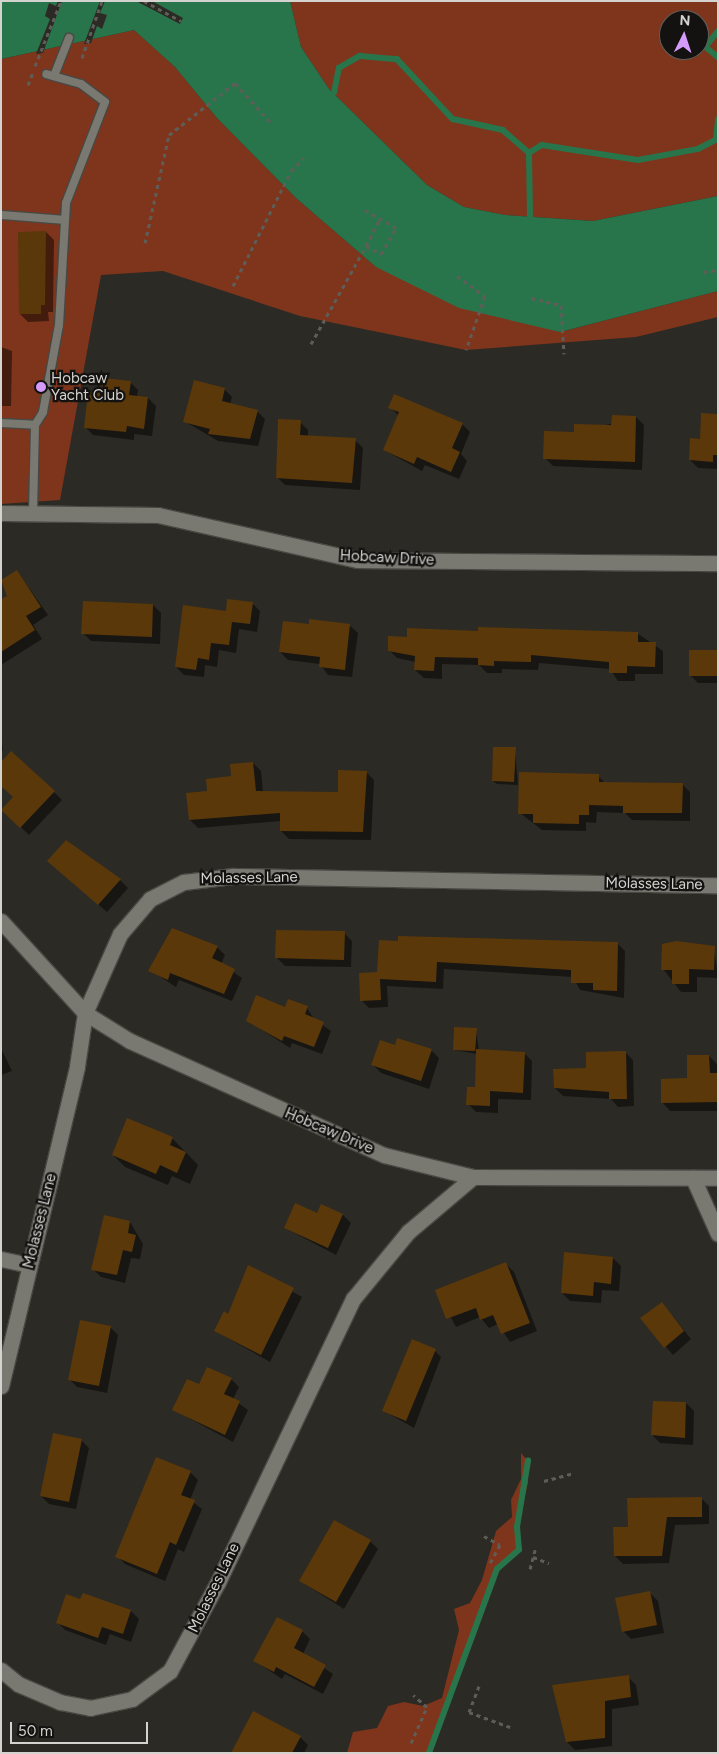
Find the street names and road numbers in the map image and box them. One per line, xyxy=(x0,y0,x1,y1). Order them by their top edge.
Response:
street label: Hobcaw Drive xyxy=(339,547,435,569)
street label: Molasses Lane xyxy=(200,868,298,888)
street label: Molasses Lane xyxy=(605,874,703,894)
street label: Hobcaw Drive xyxy=(282,1104,376,1158)
street label: Molasses Lane xyxy=(20,1172,60,1270)
street label: Molasses Lane xyxy=(185,1540,243,1636)

